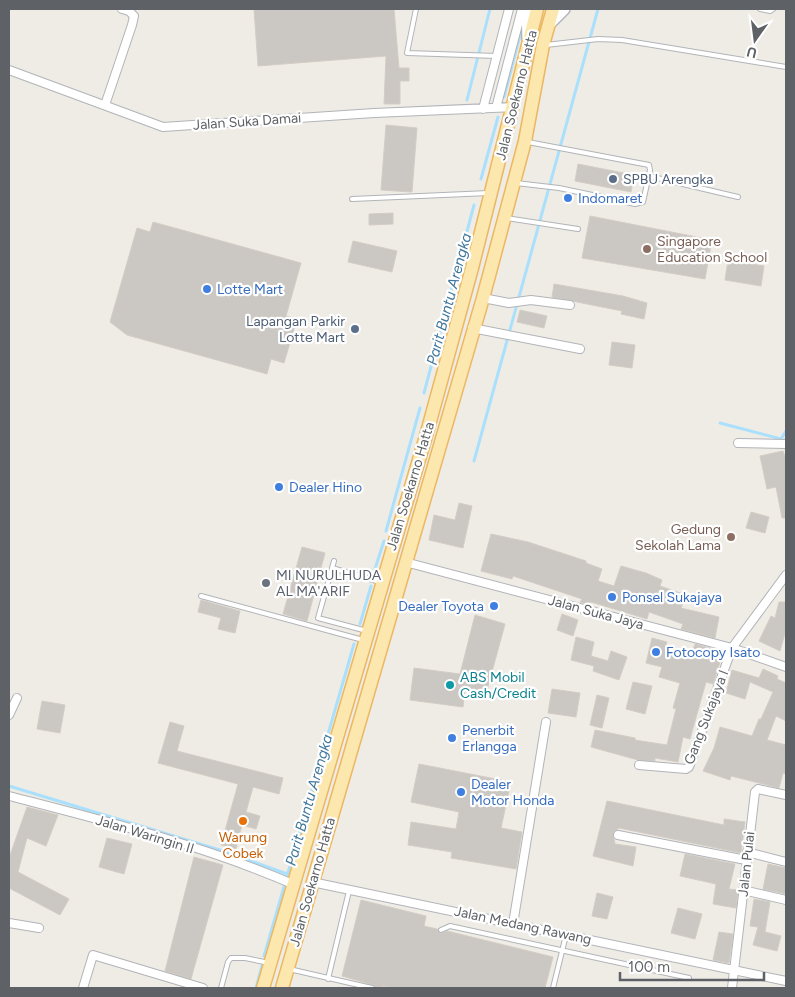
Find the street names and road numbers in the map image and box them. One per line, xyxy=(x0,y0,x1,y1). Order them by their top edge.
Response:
street label: Jalan Soekarno Hatta xyxy=(492,28,541,162)
street label: Jalan Suka Damai xyxy=(192,109,302,134)
street label: Jalan Soekarno Hatta xyxy=(383,420,438,552)
street label: Jalan Suka Jaya xyxy=(546,592,645,633)
street label: Gang Sukajaya I xyxy=(681,668,732,767)
street label: Jalan Waringin II xyxy=(94,811,196,858)
street label: Jalan Soekarno Hatta xyxy=(286,816,339,949)
street label: Jalan Pulai xyxy=(735,831,758,897)
street label: Jalan Medang Rawang xyxy=(453,903,593,948)

